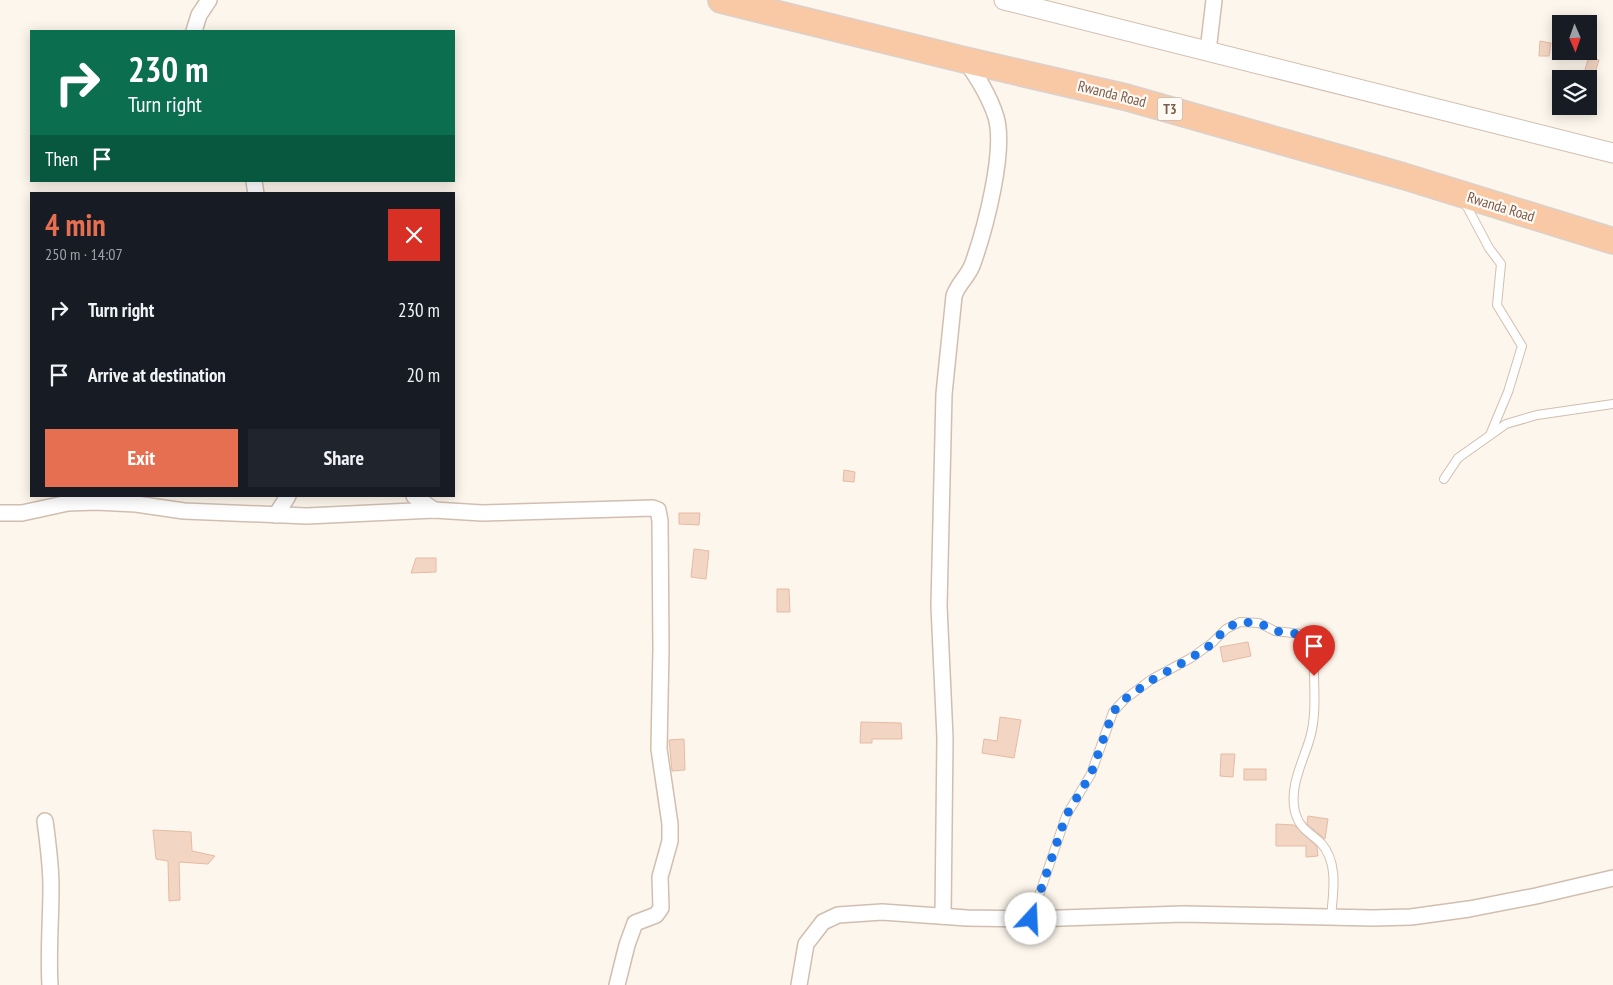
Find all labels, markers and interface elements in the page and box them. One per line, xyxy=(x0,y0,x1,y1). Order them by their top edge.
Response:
north arrow xyxy=(1552,15,1598,60)
map controls xyxy=(1552,15,1597,115)
text: 230 m xyxy=(128,46,209,92)
icon: right xyxy=(45,50,110,115)
button: layers xyxy=(1552,70,1597,115)
street label: Rwanda Road xyxy=(1076,76,1148,111)
text: Turn right xyxy=(128,90,202,118)
road number: T3 xyxy=(1158,98,1182,120)
icon: arrive xyxy=(88,145,116,173)
text: Then xyxy=(45,147,78,171)
street label: Rwanda Road xyxy=(1465,187,1537,226)
text: 4 min xyxy=(45,205,106,244)
button: close xyxy=(388,209,440,261)
text: 250 m · 14:07 xyxy=(45,244,123,264)
icon: right xyxy=(45,296,73,324)
text: Turn right xyxy=(88,298,154,322)
text: 230 m xyxy=(398,298,440,322)
icon: arrive xyxy=(45,361,73,389)
text: Arrive at destination xyxy=(88,363,226,387)
text: 20 m xyxy=(407,363,440,387)
button: Exit xyxy=(45,429,238,487)
button: Share xyxy=(248,429,440,487)
pin xyxy=(1293,625,1335,676)
icon: arrive xyxy=(1300,632,1328,660)
position arrow xyxy=(1004,892,1056,944)

